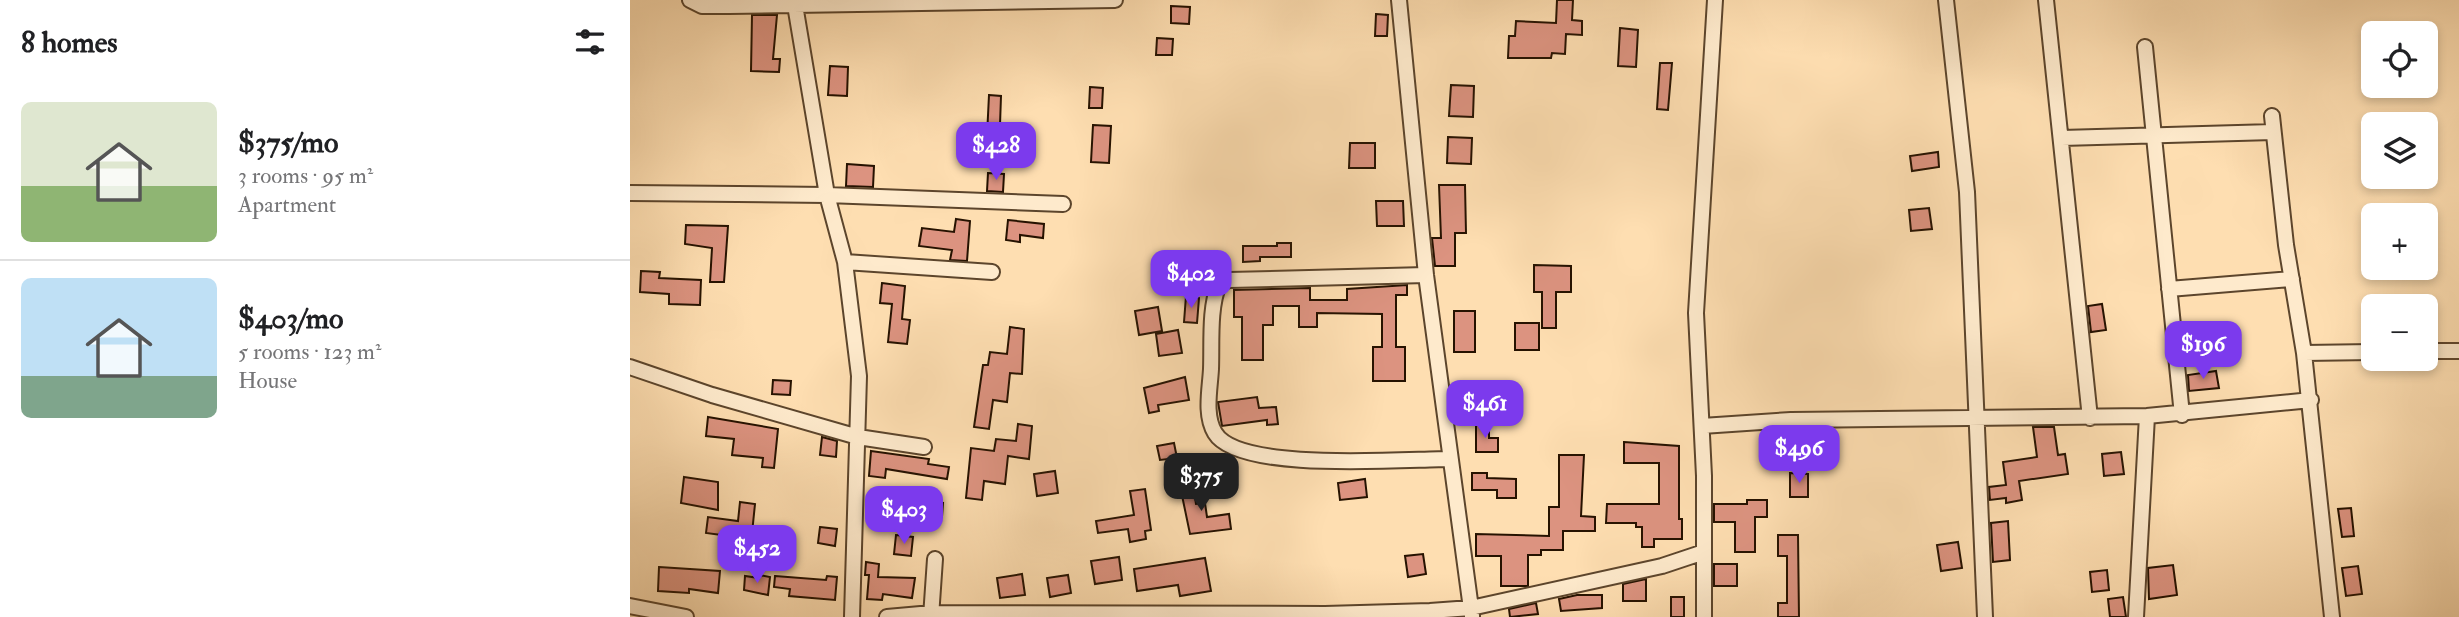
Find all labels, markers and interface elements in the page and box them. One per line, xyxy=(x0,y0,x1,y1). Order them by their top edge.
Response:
map controls xyxy=(2361,21,2438,371)
button: locate xyxy=(2361,21,2438,98)
icon: filters xyxy=(571,23,609,61)
text: 8 homes xyxy=(21,24,118,61)
button: layers xyxy=(2361,112,2438,189)
pin: $428 xyxy=(955,122,1037,182)
text: $375/mo xyxy=(238,124,338,161)
icon: home xyxy=(77,130,161,214)
text: $428 xyxy=(972,130,1020,159)
text: 3 rooms · 95 m² xyxy=(238,161,373,190)
text: Apartment xyxy=(238,190,336,219)
button: + xyxy=(2361,203,2438,280)
pin: $402 xyxy=(1150,250,1232,310)
text: $402 xyxy=(1167,258,1215,287)
button: − xyxy=(2361,294,2438,371)
text: $403/mo xyxy=(238,300,343,337)
icon: home xyxy=(77,306,161,390)
pin: $196 xyxy=(2162,322,2244,381)
text: $196 xyxy=(2181,329,2225,358)
text: 5 rooms · 123 m² xyxy=(238,337,381,366)
text: House xyxy=(238,366,297,395)
pin: $461 xyxy=(1444,380,1526,440)
text: $461 xyxy=(1462,388,1508,417)
pin: $496 xyxy=(1758,426,1840,485)
text: $496 xyxy=(1775,433,1823,462)
pin: $375 xyxy=(1160,454,1242,513)
text: $375 xyxy=(1180,461,1222,490)
pin: $403 xyxy=(863,486,945,546)
text: $403 xyxy=(881,494,927,523)
pin: $452 xyxy=(716,526,798,585)
text: $452 xyxy=(733,533,781,562)

